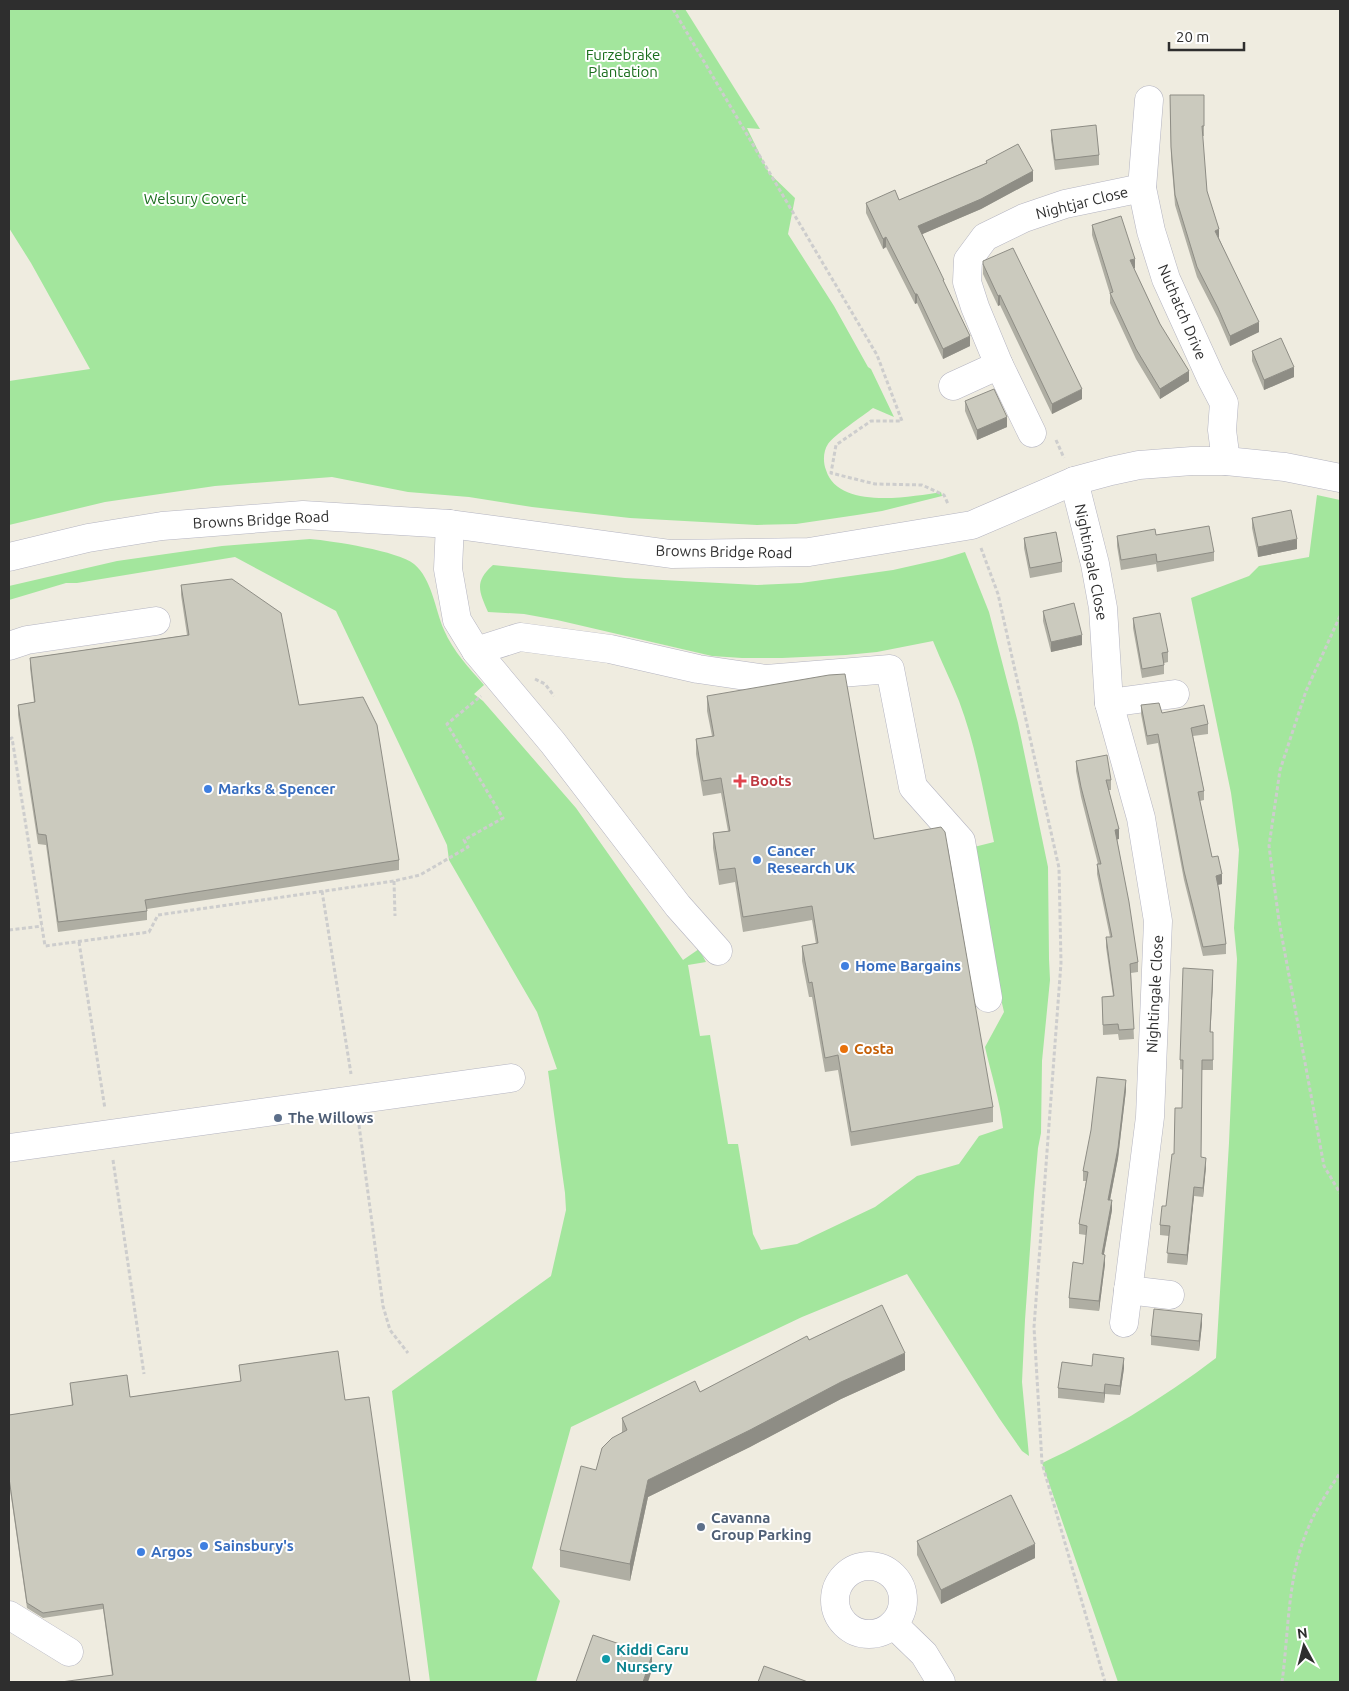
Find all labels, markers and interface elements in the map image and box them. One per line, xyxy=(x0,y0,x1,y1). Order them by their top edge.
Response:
scale bar xyxy=(1169,20,1244,52)
text: 20 m xyxy=(1176,28,1209,45)
park label: Furzebrake Plantation xyxy=(586,46,660,80)
street label: Nightjar Close xyxy=(1034,183,1130,222)
park label: Welsury Covert xyxy=(144,190,246,207)
street label: Nuthatch Drive xyxy=(1155,262,1210,362)
street label: Nightingale Close xyxy=(1072,502,1111,622)
street label: Browns Bridge Road xyxy=(192,507,330,532)
street label: Browns Bridge Road xyxy=(656,542,792,561)
place label: Boots xyxy=(750,772,792,789)
marker: Boots xyxy=(734,775,746,787)
place label: Marks & Spencer xyxy=(218,780,336,797)
marker: Marks & Spencer xyxy=(202,783,214,795)
place label: Cancer Research UK xyxy=(767,842,855,876)
marker: Cancer Research UK xyxy=(751,854,763,866)
street label: Nightingale Close xyxy=(1143,934,1166,1054)
place label: Home Bargains xyxy=(855,957,961,974)
marker: Home Bargains xyxy=(839,960,851,972)
place label: Costa xyxy=(854,1040,894,1057)
marker: Costa xyxy=(838,1043,850,1055)
place label: The Willows xyxy=(288,1109,374,1126)
marker: The Willows xyxy=(272,1112,284,1124)
place label: Cavanna Group Parking xyxy=(711,1509,812,1543)
marker: Cavanna Group Parking xyxy=(695,1521,707,1533)
place label: Sainsbury's xyxy=(214,1537,294,1554)
marker: Sainsbury's xyxy=(198,1540,210,1552)
place label: Argos xyxy=(151,1543,193,1560)
marker: Argos xyxy=(135,1546,147,1558)
north arrow xyxy=(1279,1621,1329,1671)
text: N xyxy=(1296,1625,1309,1642)
place label: Kiddi Caru Nursery xyxy=(616,1641,689,1675)
marker: Kiddi Caru Nursery xyxy=(600,1653,612,1665)

